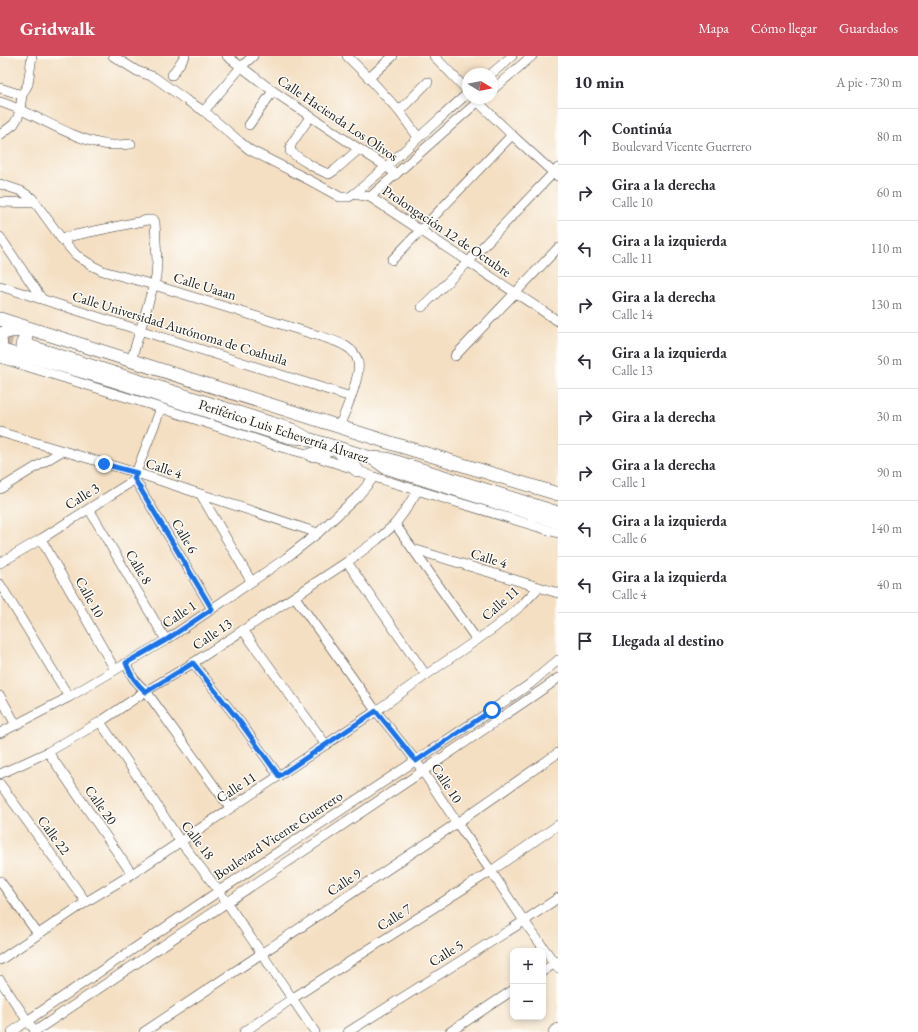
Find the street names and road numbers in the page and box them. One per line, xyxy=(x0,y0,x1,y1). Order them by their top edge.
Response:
street label: Calle Hacienda Los Olivos xyxy=(274,71,402,165)
street label: Prolongación 12 de Octubre xyxy=(379,181,515,281)
street label: Calle Uaaan xyxy=(171,268,239,304)
street label: Calle Universidad Autónoma de Coahuila xyxy=(70,287,290,370)
street label: Periférico Luis Echeverría Álvarez xyxy=(197,395,372,467)
street label: Calle 4 xyxy=(144,454,185,482)
street label: Calle 3 xyxy=(61,478,103,513)
street label: Calle 6 xyxy=(168,515,202,557)
street label: Calle 4 xyxy=(469,544,510,572)
street label: Calle 8 xyxy=(122,546,156,588)
street label: Calle 10 xyxy=(71,573,109,621)
street label: Calle 11 xyxy=(478,582,522,624)
street label: Calle 1 xyxy=(159,596,199,632)
street label: Calle 13 xyxy=(189,614,235,654)
street label: Calle 10 xyxy=(427,760,467,807)
street label: Calle 11 xyxy=(213,767,259,807)
street label: Calle 20 xyxy=(81,782,121,828)
street label: Boulevard Vicente Guerrero xyxy=(210,786,346,883)
street label: Calle 22 xyxy=(34,812,74,858)
street label: Calle 18 xyxy=(178,817,219,863)
street label: Calle 9 xyxy=(324,864,365,900)
street label: Calle 7 xyxy=(373,899,415,935)
street label: Calle 5 xyxy=(425,936,467,970)

